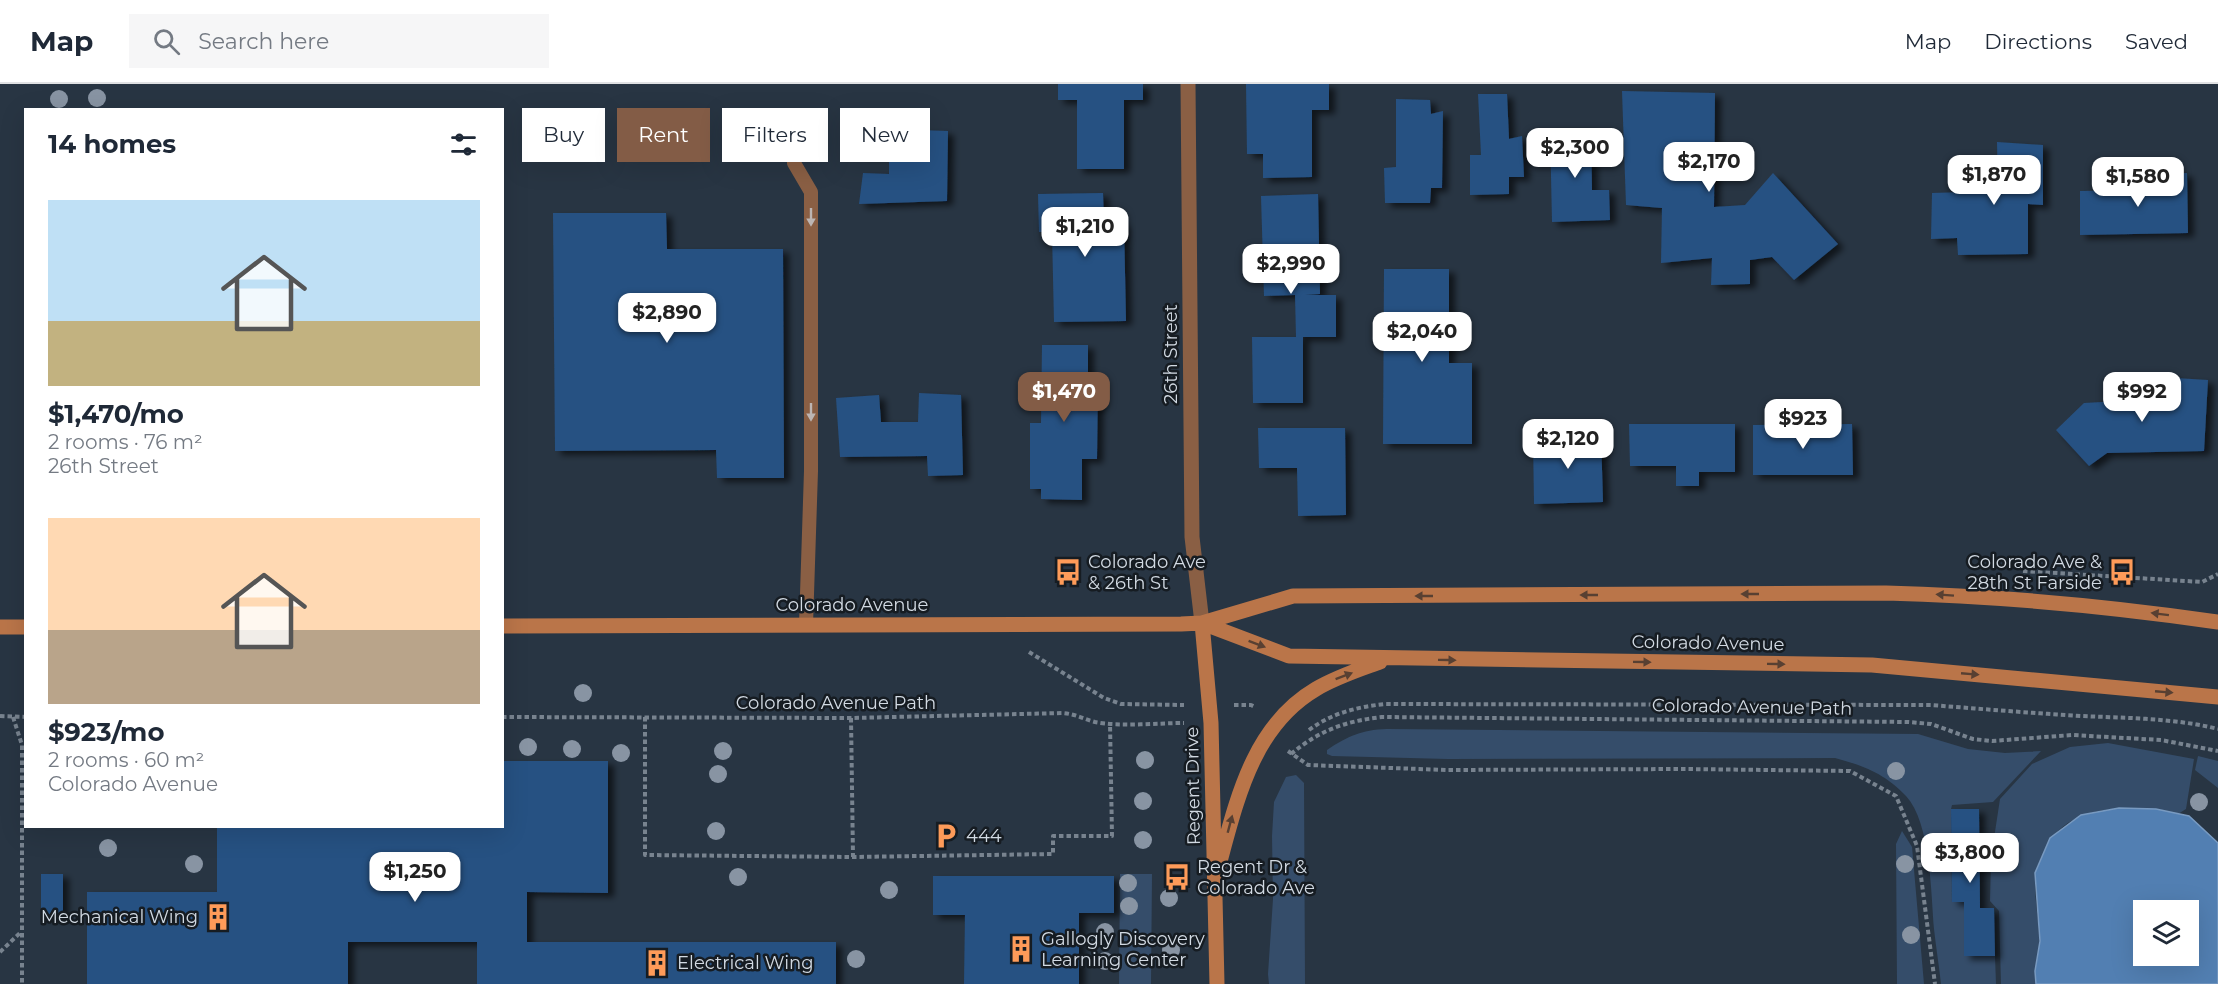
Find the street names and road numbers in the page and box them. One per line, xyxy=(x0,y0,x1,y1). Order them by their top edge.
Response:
street label: 26th Street xyxy=(1160,304,1182,404)
street label: Colorado Avenue xyxy=(775,594,929,616)
street label: Colorado Avenue xyxy=(1631,631,1785,655)
street label: Colorado Avenue Path xyxy=(736,692,936,714)
street label: Colorado Avenue Path xyxy=(1652,694,1852,720)
street label: Regent Drive xyxy=(1181,726,1205,845)

